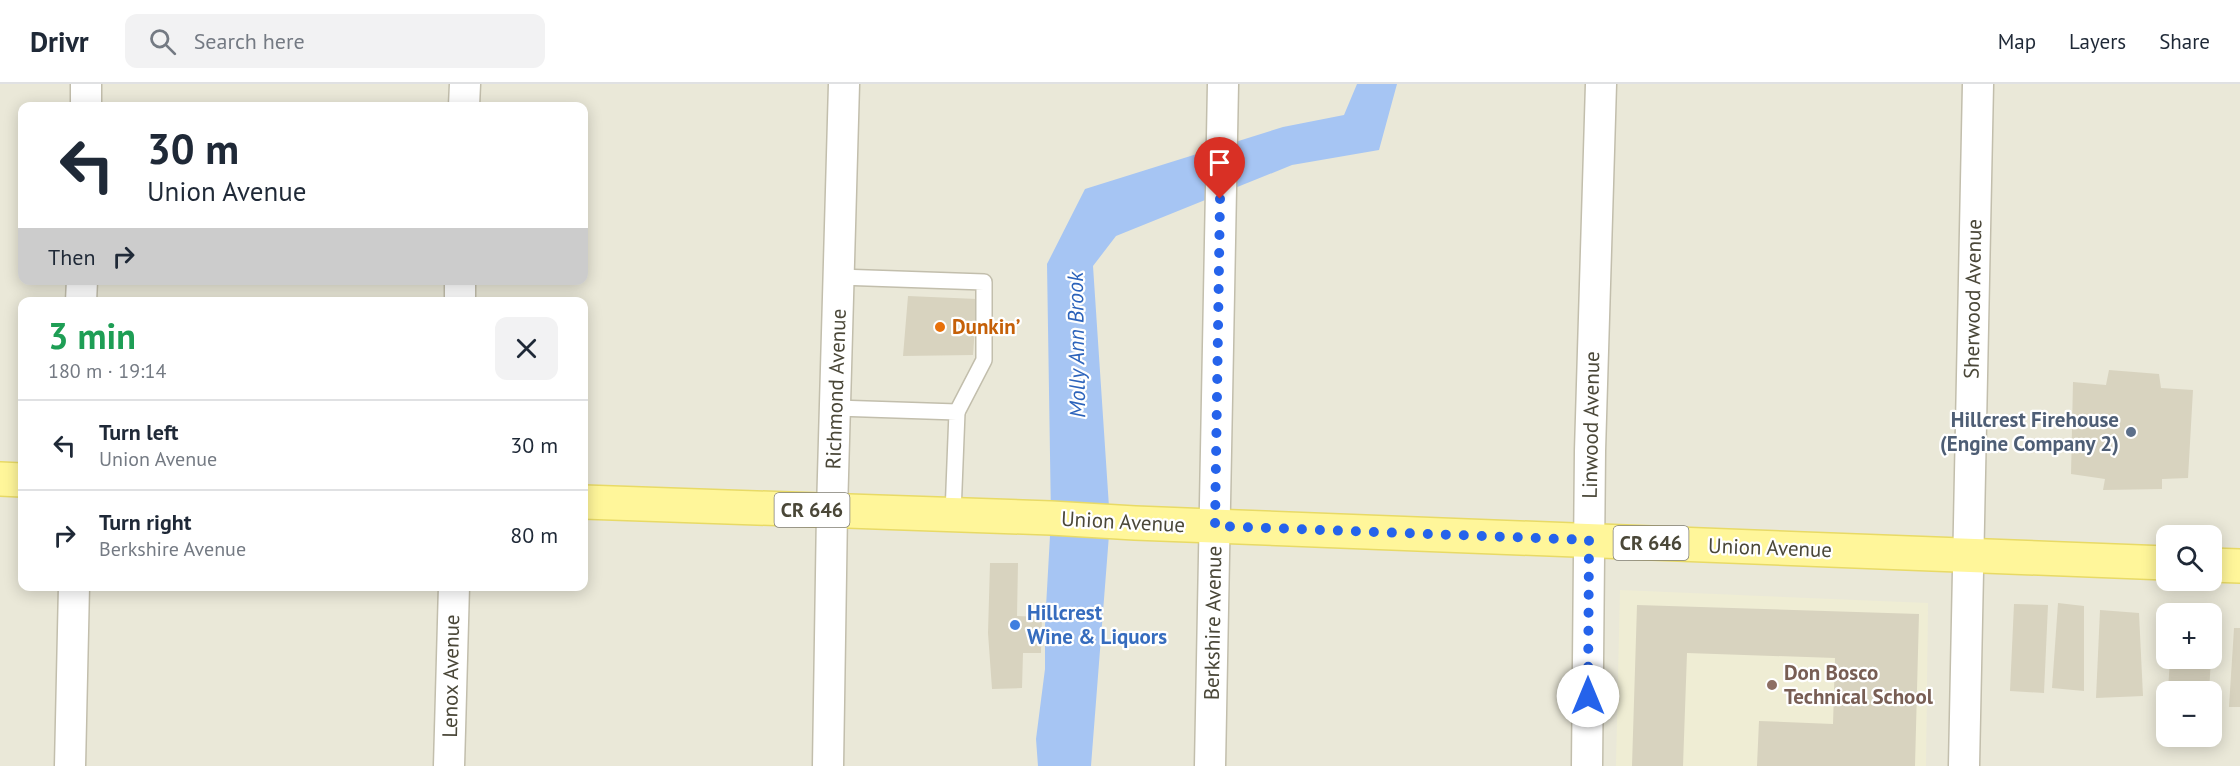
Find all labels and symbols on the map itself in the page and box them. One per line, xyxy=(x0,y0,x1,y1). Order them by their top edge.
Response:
pin xyxy=(1194,137,1245,199)
street label: Sherwood Avenue xyxy=(1958,219,1987,379)
water label: Molly Ann Brook xyxy=(1061,271,1091,418)
street label: Richmond Avenue xyxy=(819,308,852,470)
place label: Dunkin’ xyxy=(952,313,1020,340)
marker: Dunkin’ xyxy=(933,320,947,334)
street label: Linwood Avenue xyxy=(1576,351,1605,499)
place label: Hillcrest Firehouse (Engine Company 2) xyxy=(1940,406,2119,457)
marker: Hillcrest Firehouse (Engine Company 2) xyxy=(2124,425,2138,439)
road number: CR 646 xyxy=(774,493,850,527)
street label: Union Avenue xyxy=(1060,505,1186,538)
road number: CR 646 xyxy=(1614,526,1688,560)
street label: Union Avenue xyxy=(1708,532,1832,563)
street label: Berkshire Avenue xyxy=(1198,546,1227,700)
place label: Hillcrest Wine & Liquors xyxy=(1027,599,1167,650)
street label: Lenox Avenue xyxy=(436,614,465,738)
marker: Hillcrest Wine & Liquors xyxy=(1008,618,1022,632)
place label: Don Bosco Technical School xyxy=(1784,659,1934,710)
position arrow xyxy=(1556,664,1620,728)
marker: Don Bosco Technical School xyxy=(1765,678,1779,692)

